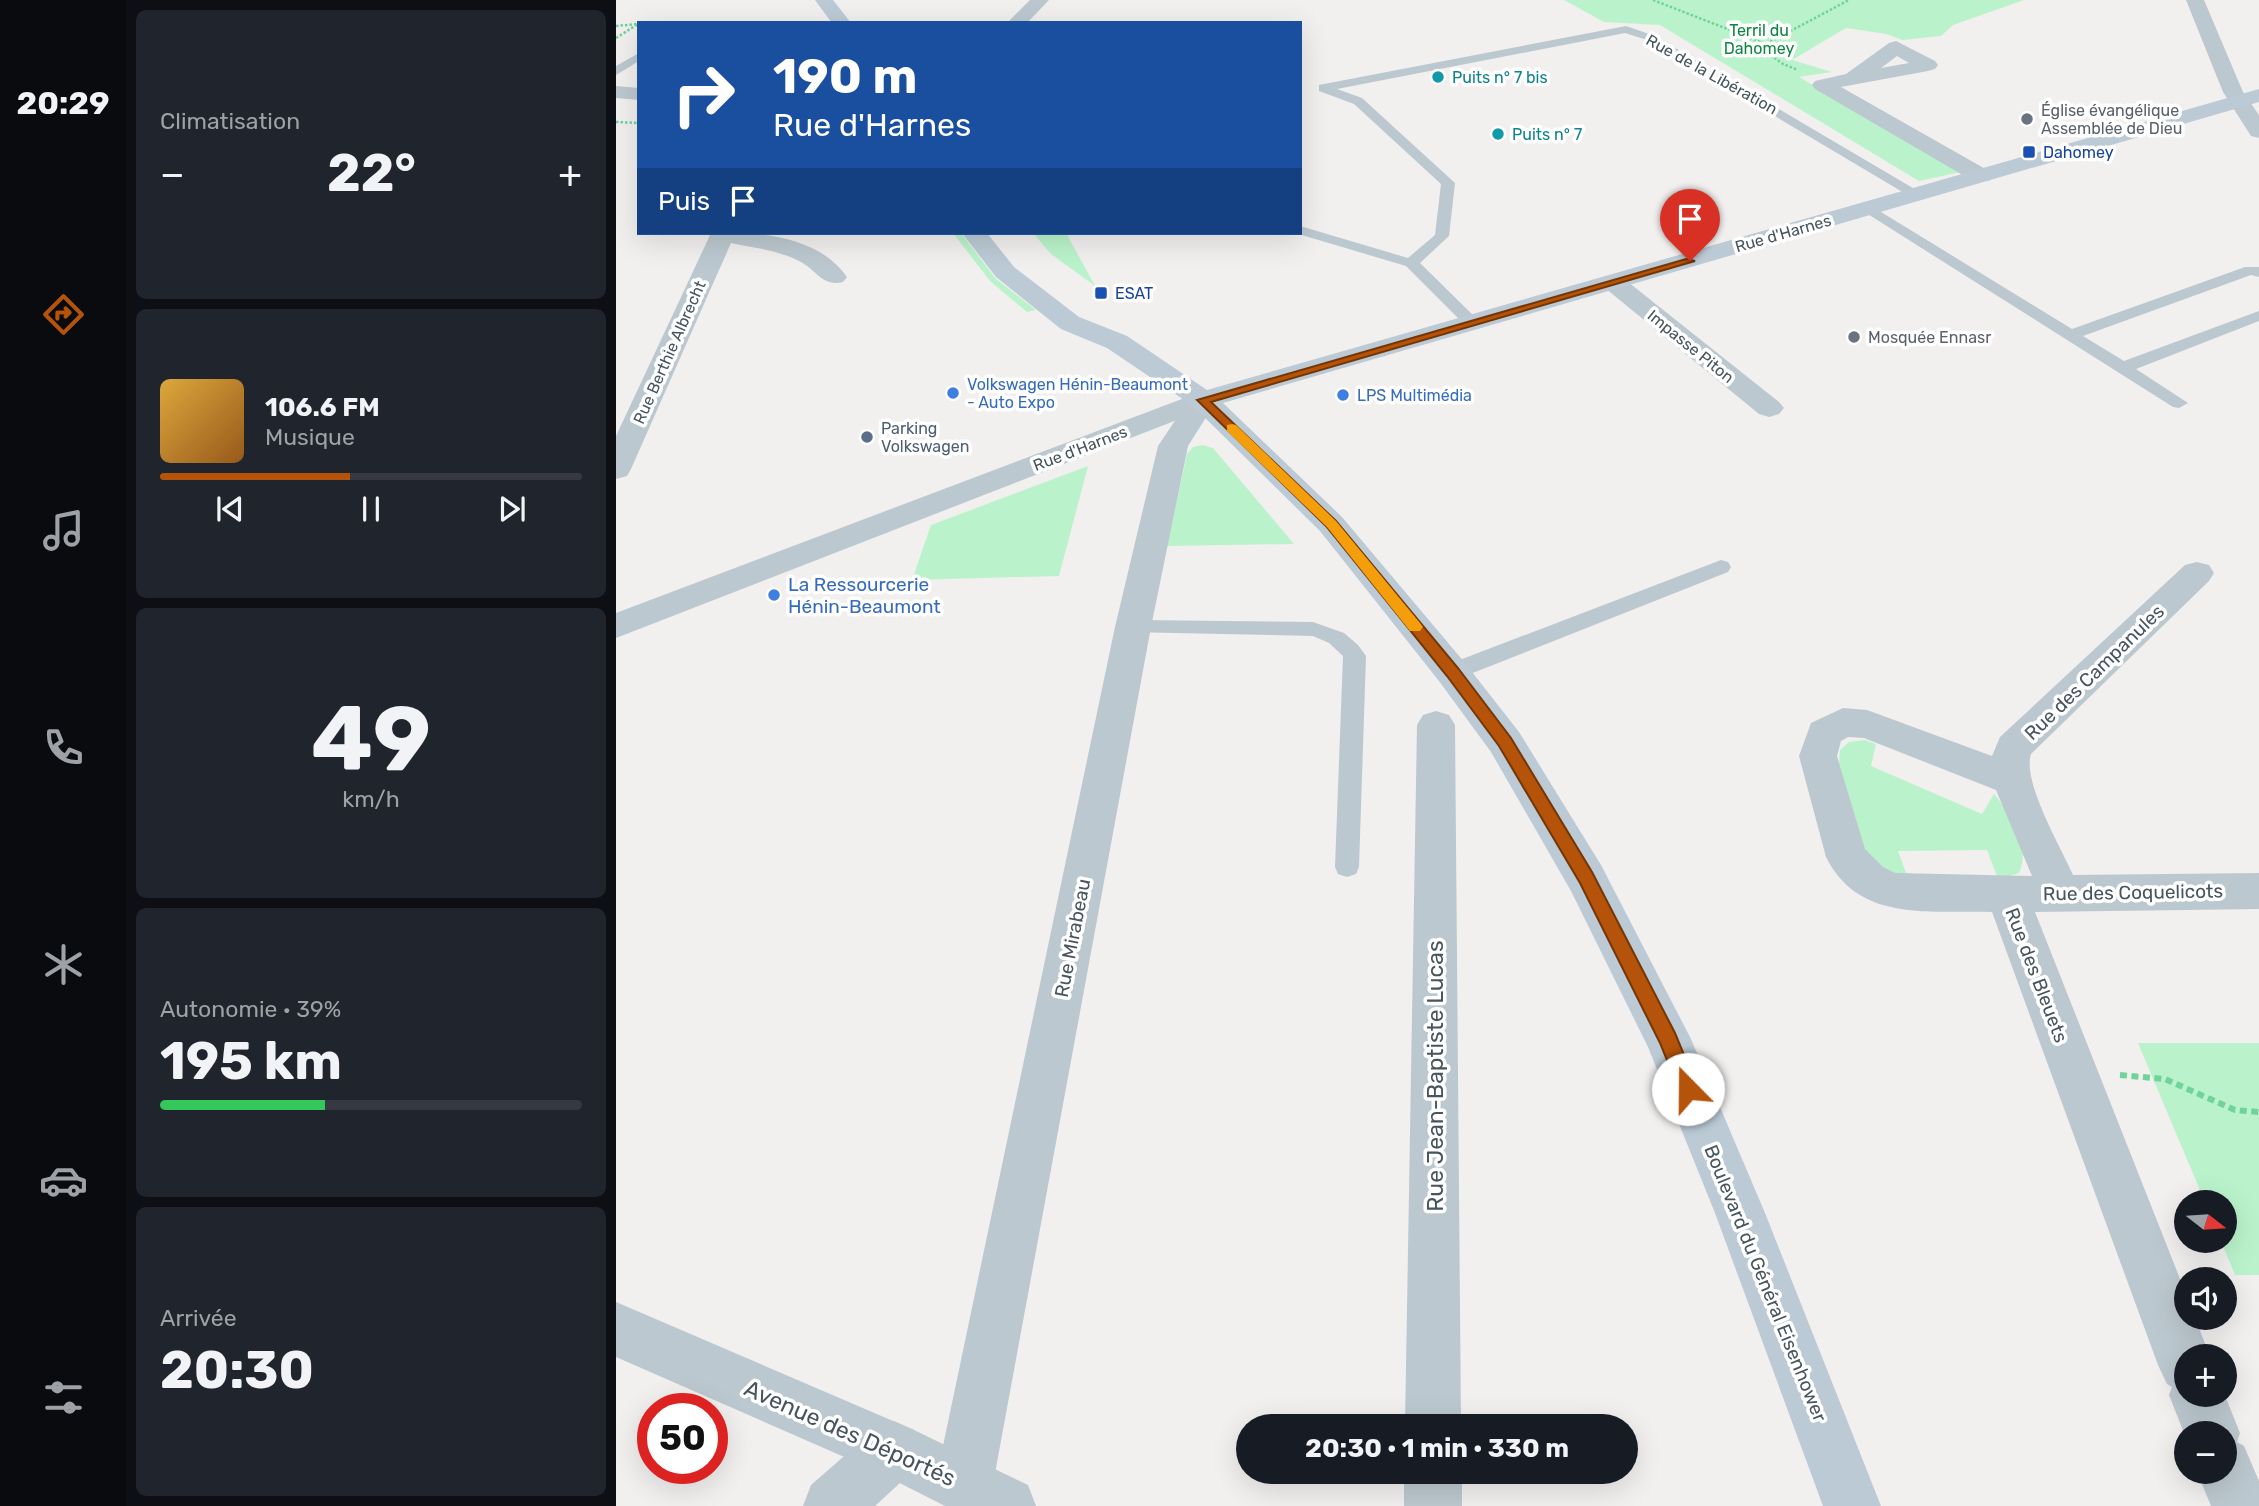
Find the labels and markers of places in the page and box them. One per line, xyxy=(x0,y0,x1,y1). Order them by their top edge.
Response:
place label: Puits n° 7 bis xyxy=(1452,68,1548,87)
marker: Puits n° 7 bis xyxy=(1430,69,1446,85)
place label: Église évangélique Assemblée de Dieu xyxy=(2041,101,2182,138)
marker: Église évangélique Assemblée de Dieu xyxy=(2019,111,2035,127)
place label: Puits n° 7 xyxy=(1512,125,1582,144)
marker: Puits n° 7 xyxy=(1490,126,1506,142)
place label: Dahomey xyxy=(2043,143,2114,162)
marker: Dahomey xyxy=(2021,144,2037,160)
pin xyxy=(1660,189,1720,261)
place label: ESAT xyxy=(1115,284,1153,303)
marker: ESAT xyxy=(1093,285,1109,301)
place label: Mosquée Ennasr xyxy=(1868,328,1991,347)
marker: Mosquée Ennasr xyxy=(1846,329,1862,345)
place label: Volkswagen Hénin-Beaumont - Auto Expo xyxy=(967,375,1188,412)
marker: Volkswagen Hénin-Beaumont - Auto Expo xyxy=(945,385,961,401)
place label: LPS Multimédia xyxy=(1357,386,1472,405)
marker: LPS Multimédia xyxy=(1335,387,1351,403)
place label: Parking Volkswagen xyxy=(881,419,969,456)
marker: Parking Volkswagen xyxy=(859,429,875,445)
place label: La Ressourcerie Hénin-Beaumont xyxy=(788,573,941,618)
marker: La Ressourcerie Hénin-Beaumont xyxy=(766,587,782,603)

